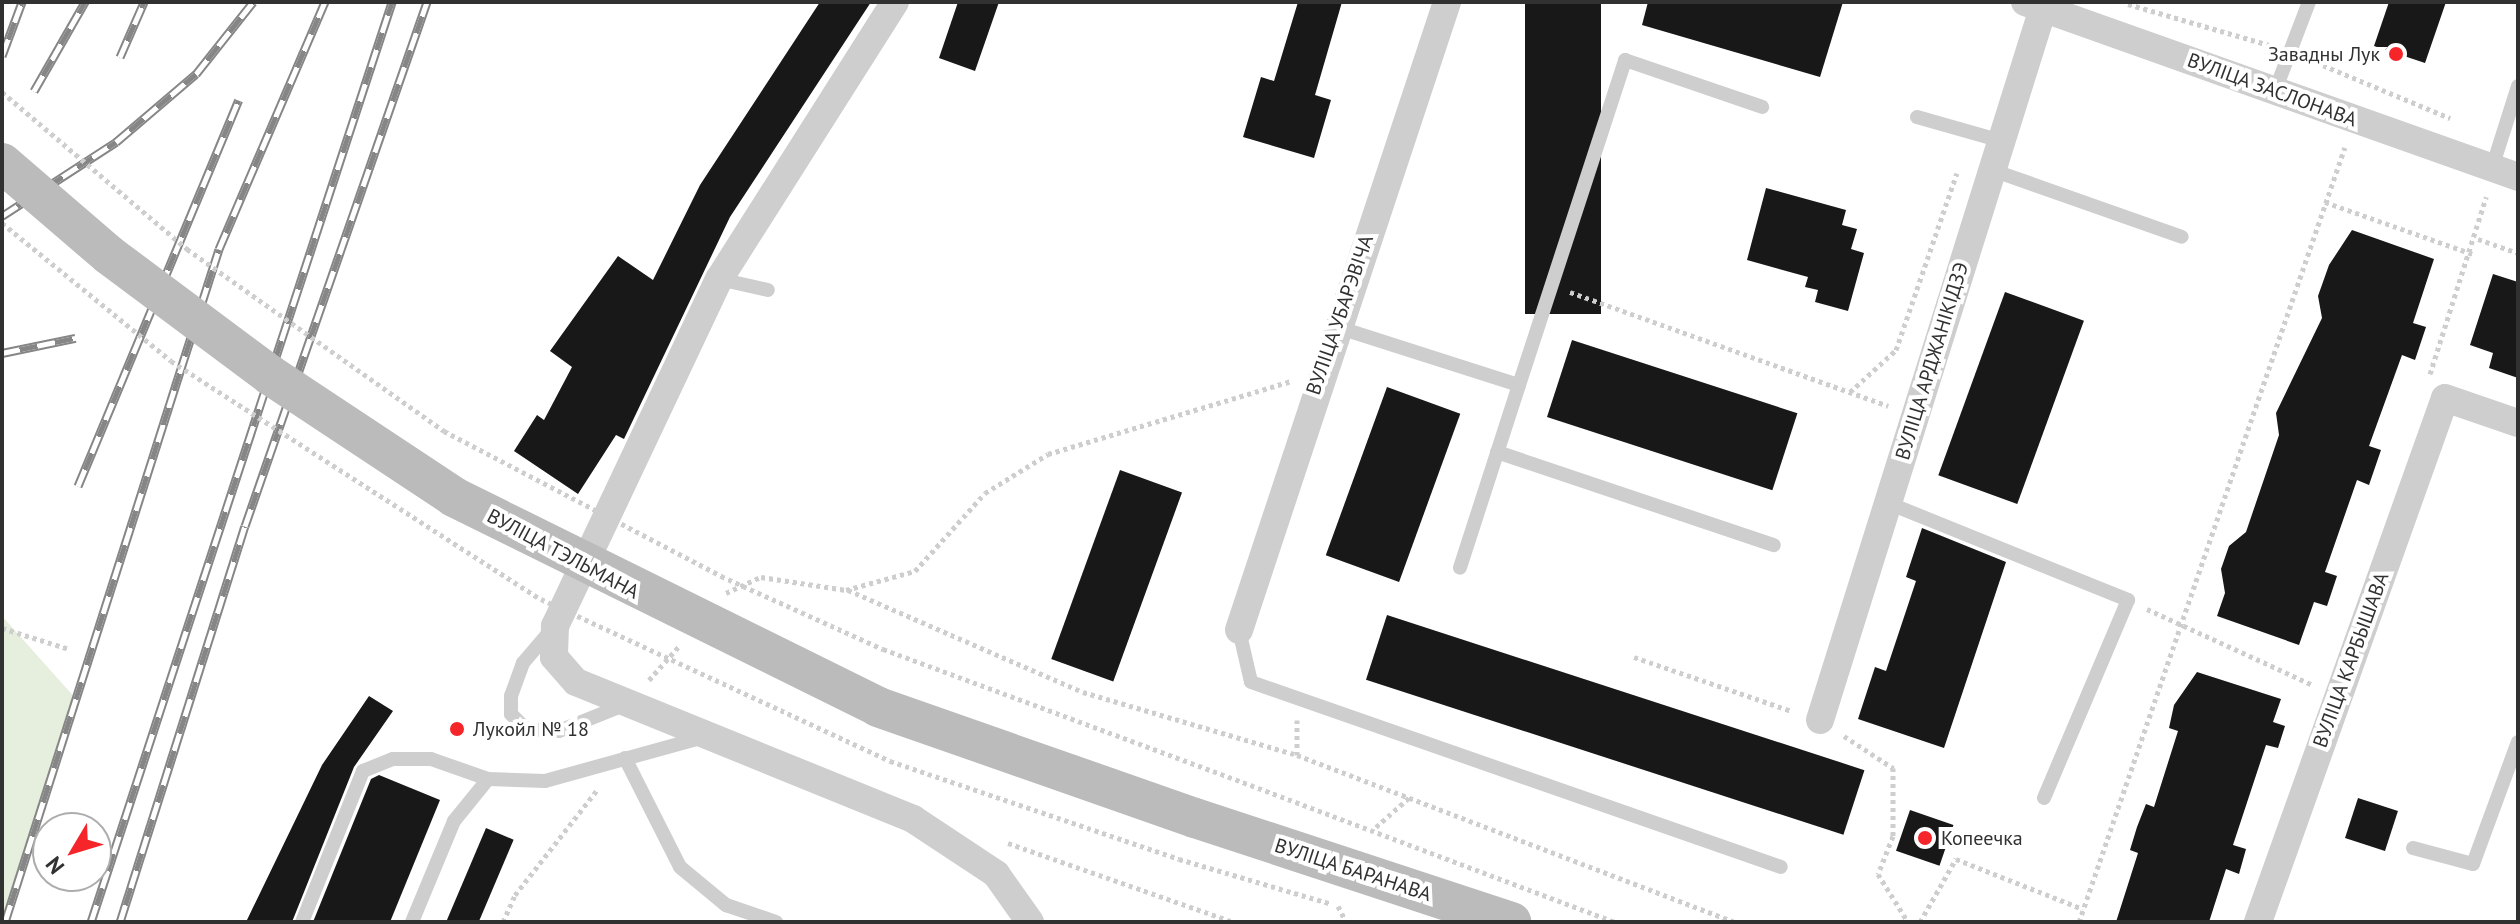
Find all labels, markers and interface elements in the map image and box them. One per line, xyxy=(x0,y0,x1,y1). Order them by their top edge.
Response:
place label: Завадны Лук xyxy=(2268,42,2380,66)
marker: Завадны Лук xyxy=(2387,45,2405,63)
street label: ВУЛІЦА ЗАСЛОНАВА xyxy=(2184,48,2360,132)
street label: ВУЛІЦА УБАРЭВІЧА xyxy=(1301,231,1379,399)
street label: ВУЛІЦА АРДЖАНІКІДЗЭ xyxy=(1890,259,1974,463)
street label: ВУЛІЦА ТЭЛЬМАНА xyxy=(482,504,644,604)
street label: ВУЛІЦА КАРБЫШАВА xyxy=(2308,569,2394,751)
place label: Лукойл № 18 xyxy=(473,717,589,741)
marker: Лукойл № 18 xyxy=(448,720,466,738)
north arrow xyxy=(32,812,112,892)
place label: Копеечка xyxy=(1941,826,2023,850)
marker: Копеечка xyxy=(1916,829,1934,847)
street label: ВУЛІЦА БАРАНАВА xyxy=(1271,833,1435,907)
text: N xyxy=(39,851,70,880)

